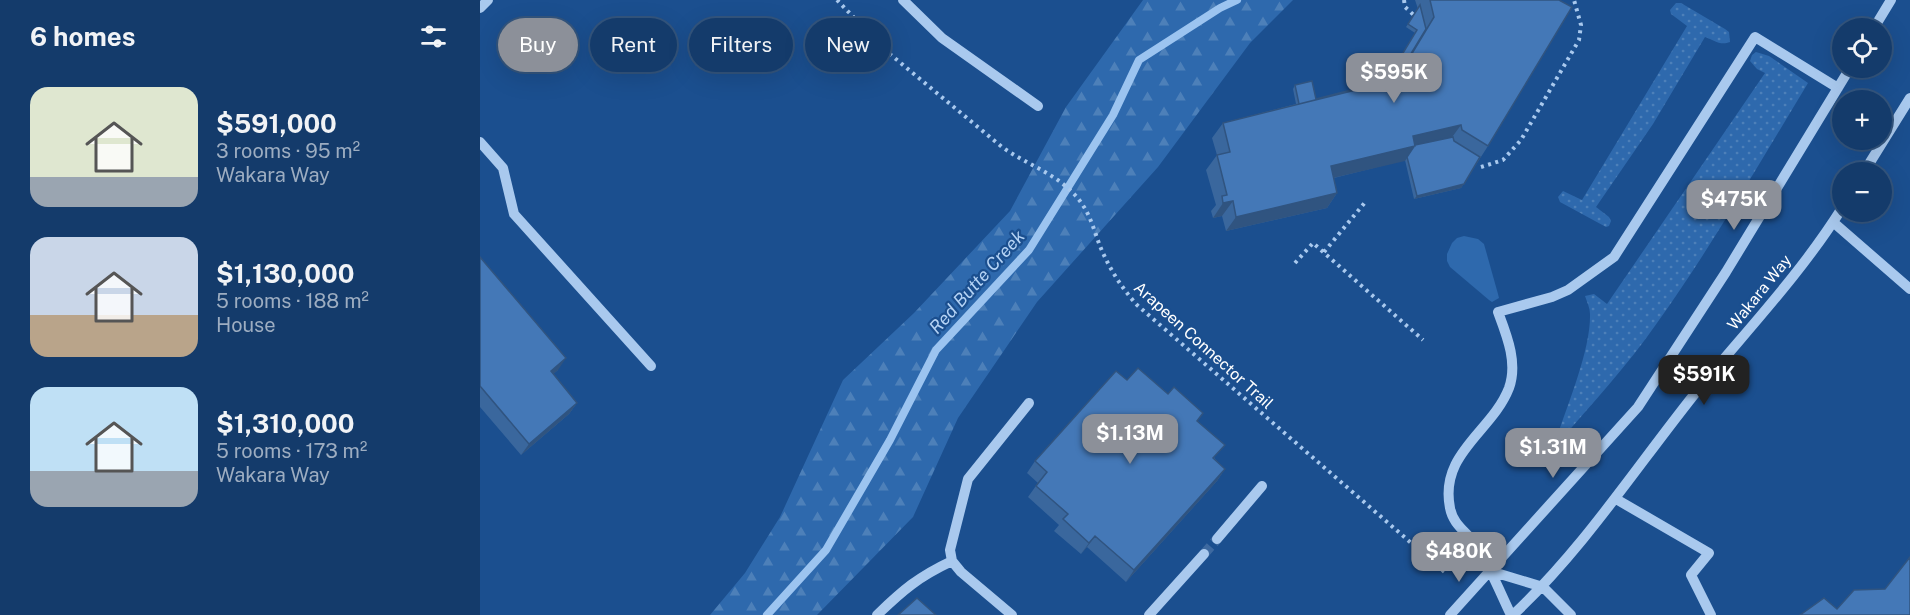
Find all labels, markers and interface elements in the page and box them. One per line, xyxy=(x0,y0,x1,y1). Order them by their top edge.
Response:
chip: Buy xyxy=(498,18,578,72)
chip: Rent xyxy=(590,18,677,72)
chip: Filters xyxy=(689,18,793,72)
chip: New xyxy=(805,18,891,72)
map controls xyxy=(1832,18,1892,222)
button: locate xyxy=(1832,18,1892,78)
icon: filters xyxy=(417,20,450,53)
text: 6 homes xyxy=(30,21,135,52)
pin: $595K xyxy=(1352,53,1436,104)
text: $595K xyxy=(1360,60,1428,84)
button: + xyxy=(1832,90,1892,150)
text: $591,000 xyxy=(216,108,337,139)
icon: home xyxy=(78,111,150,183)
text: 3 rooms · 95 m² xyxy=(216,139,360,163)
button: − xyxy=(1832,162,1892,222)
text: Wakara Way xyxy=(216,163,330,187)
pin: $475K xyxy=(1692,180,1776,231)
text: $475K xyxy=(1700,187,1768,211)
water label: Red Butte Creek xyxy=(925,225,1029,338)
street label: Wakara Way xyxy=(1723,251,1796,334)
text: $1,130,000 xyxy=(216,258,354,289)
icon: home xyxy=(78,261,150,333)
street label: Arapeen Connector Trail xyxy=(1130,278,1277,413)
text: 5 rooms · 188 m² xyxy=(216,289,369,313)
text: House xyxy=(216,313,276,337)
pin: $591K xyxy=(1662,355,1746,406)
text: $591K xyxy=(1672,362,1736,386)
text: $1,310,000 xyxy=(216,408,355,439)
icon: home xyxy=(78,411,150,483)
pin: $1.13M xyxy=(1081,414,1179,465)
text: $1.13M xyxy=(1096,421,1164,445)
pin: $1.31M xyxy=(1504,428,1602,479)
text: $1.31M xyxy=(1519,435,1587,459)
text: 5 rooms · 173 m² xyxy=(216,439,367,463)
text: Wakara Way xyxy=(216,463,330,487)
pin: $480K xyxy=(1417,532,1501,583)
text: $480K xyxy=(1425,539,1493,563)

